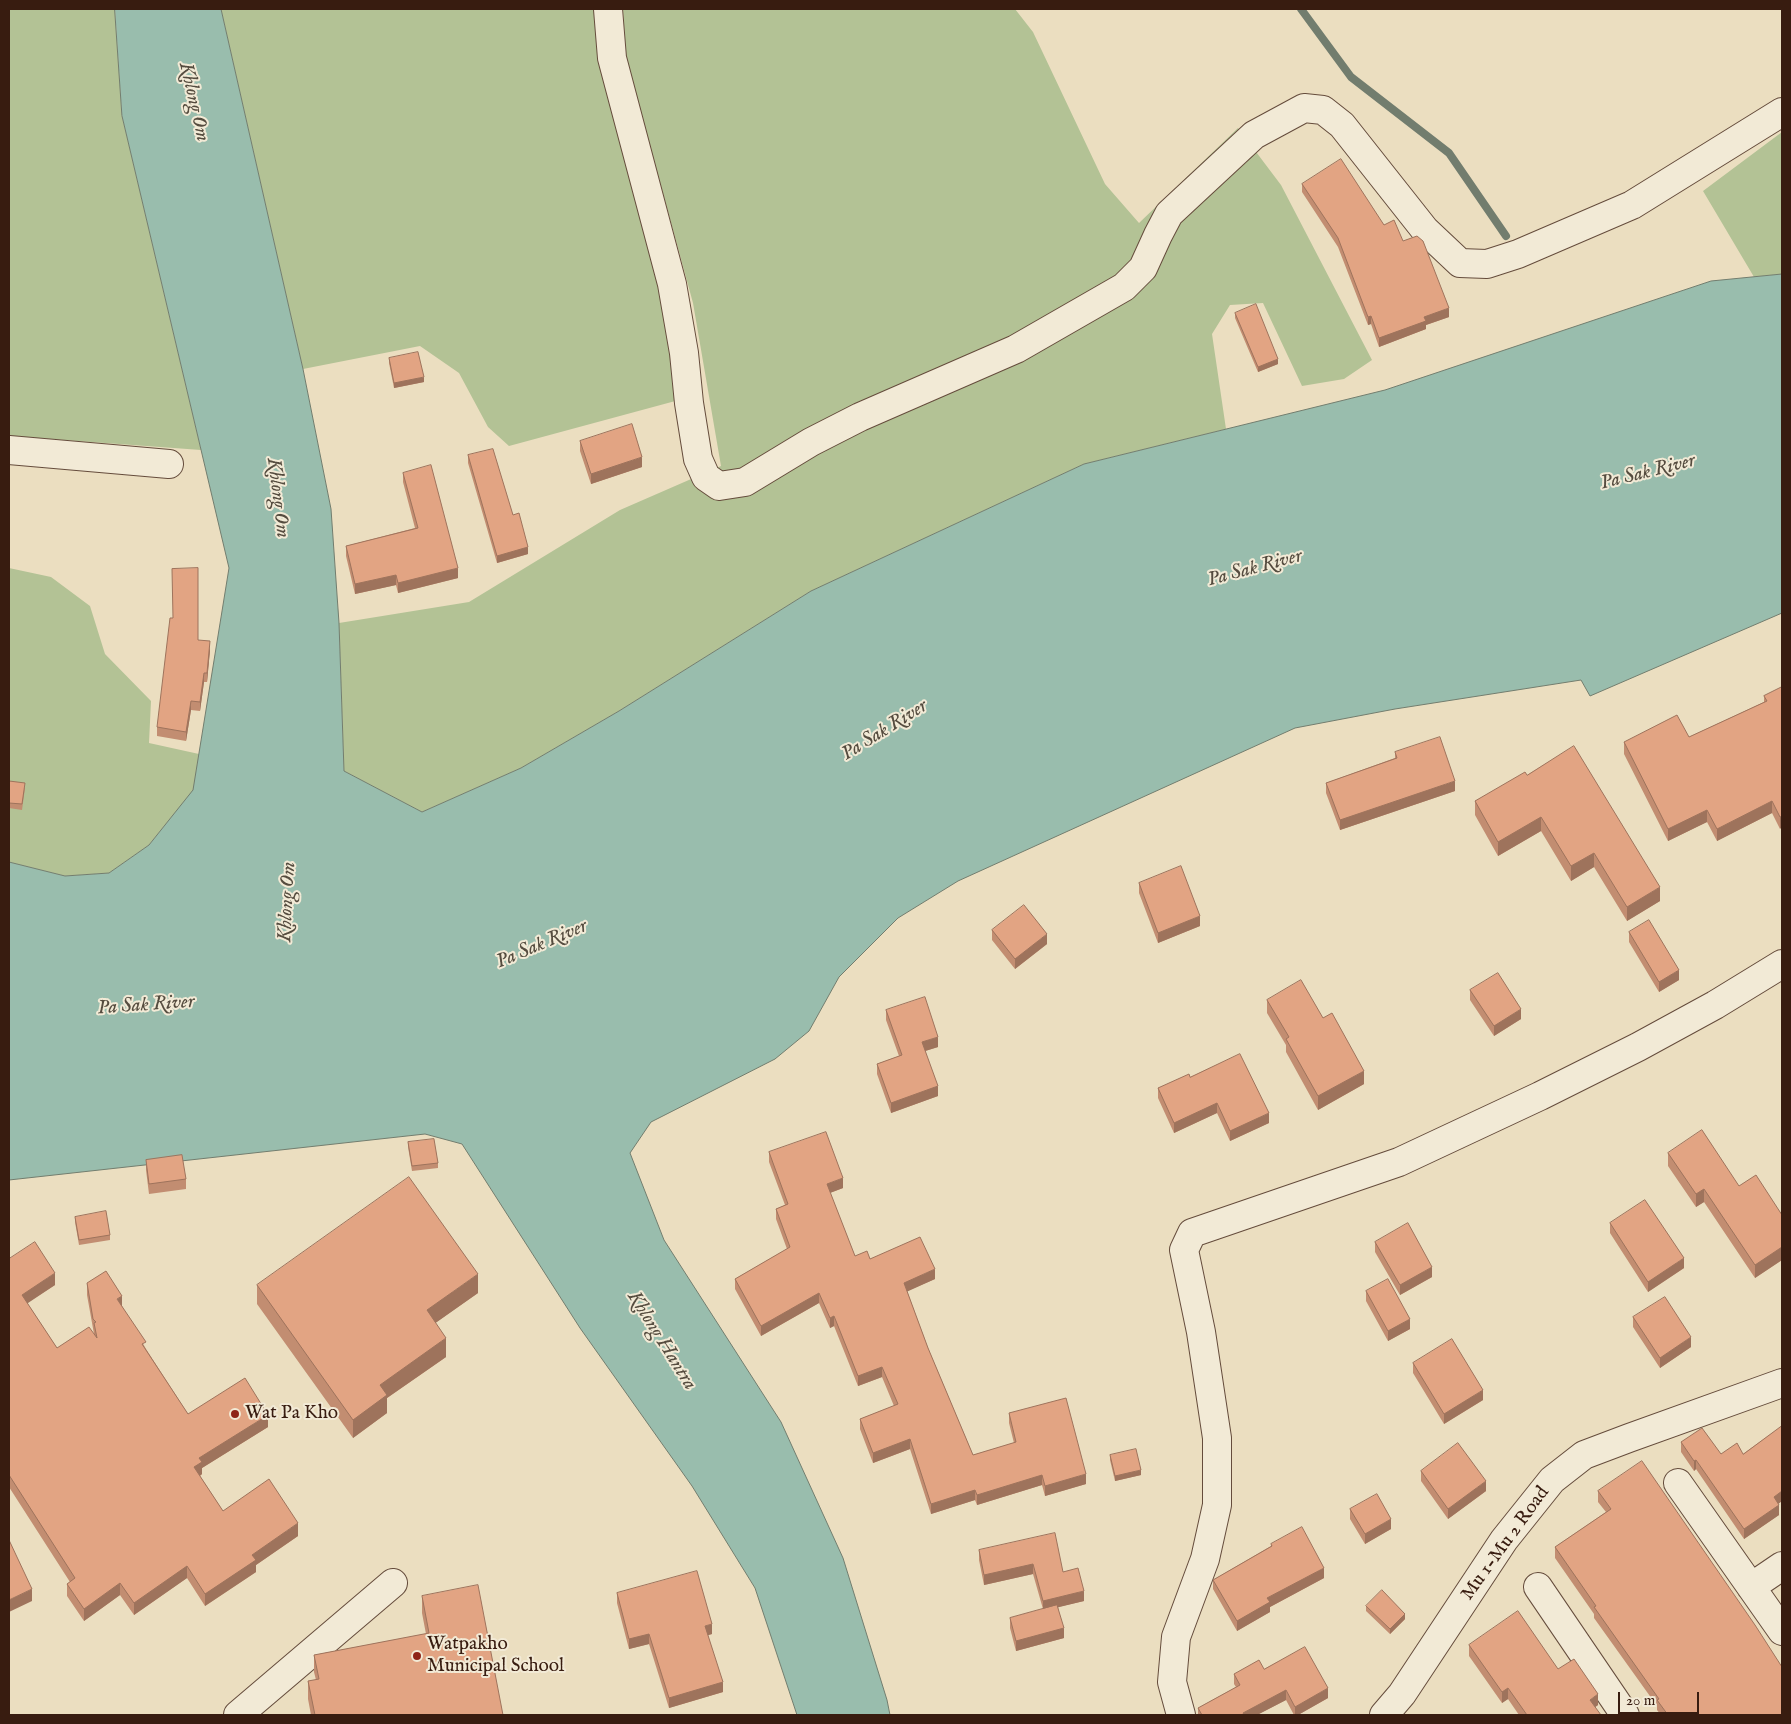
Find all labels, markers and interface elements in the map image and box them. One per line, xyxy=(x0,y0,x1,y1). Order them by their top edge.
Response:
water label: Khlong Om xyxy=(172,60,214,144)
water label: Pa Sak River xyxy=(1598,450,1698,496)
water label: Khlong Om xyxy=(260,457,294,539)
water label: Pa Sak River xyxy=(1205,545,1305,593)
water label: Pa Sak River xyxy=(837,695,933,767)
water label: Khlong Om xyxy=(274,861,302,943)
water label: Pa Sak River xyxy=(493,915,591,975)
water label: Pa Sak River xyxy=(97,991,195,1021)
water label: Khlong Hantra xyxy=(621,1287,701,1395)
place label: Wat Pa Kho xyxy=(245,1403,338,1425)
marker: Wat Pa Kho xyxy=(229,1408,241,1420)
street label: Mu 1-Mu 2 Road xyxy=(1457,1483,1555,1605)
place label: Watpakho Municipal School xyxy=(427,1634,564,1678)
marker: Watpakho Municipal School xyxy=(411,1650,423,1662)
scale bar xyxy=(1621,1682,1702,1714)
text: 20 m xyxy=(1626,1691,1655,1710)

